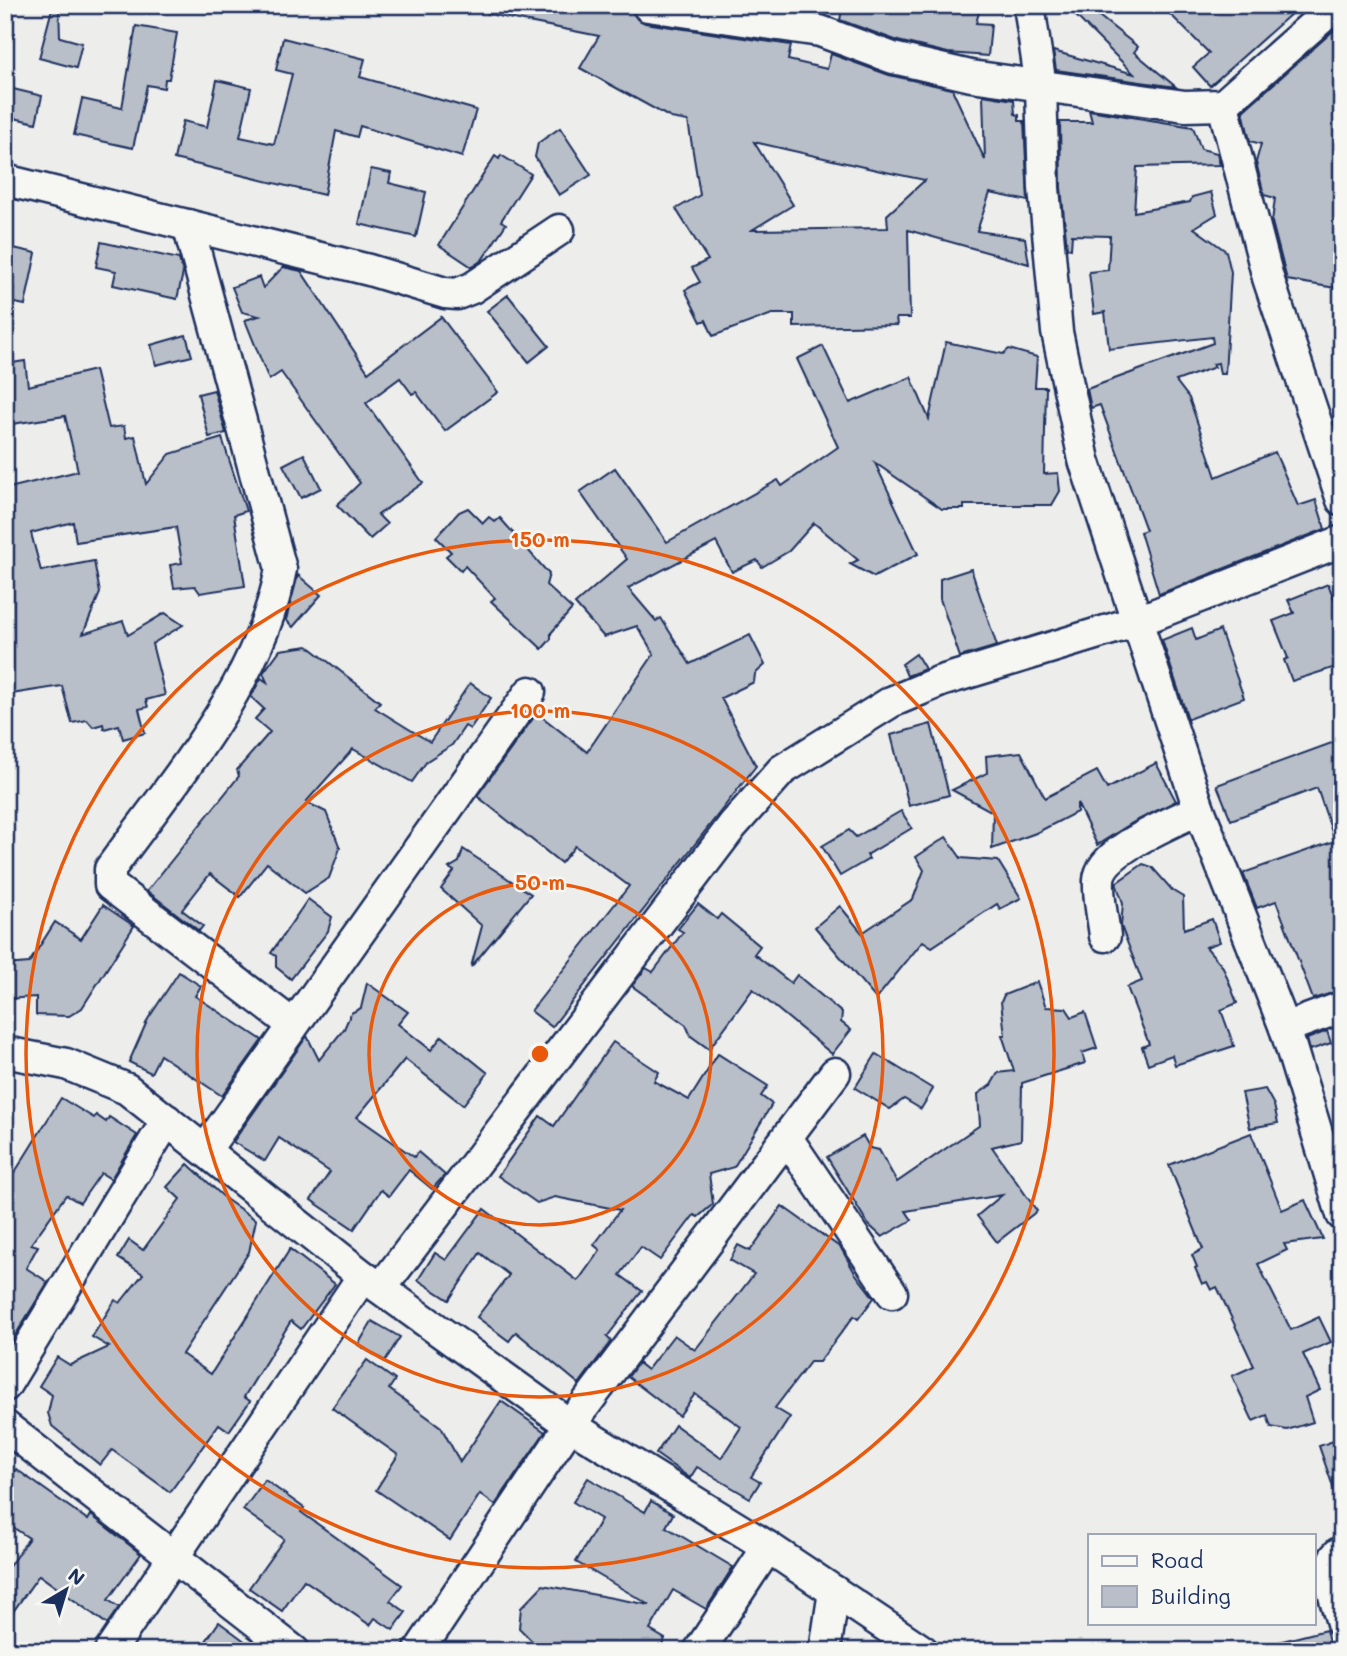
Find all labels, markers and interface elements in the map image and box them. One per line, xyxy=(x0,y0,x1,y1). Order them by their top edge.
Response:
text: 150 m xyxy=(510,525,570,552)
text: 100 m xyxy=(510,696,570,723)
text: 50 m xyxy=(515,868,565,895)
centre of rings xyxy=(528,1042,552,1066)
legend xyxy=(1088,1534,1316,1624)
text: Road xyxy=(1151,1546,1203,1573)
north arrow xyxy=(32,1554,102,1624)
text: N xyxy=(63,1562,90,1590)
text: Building xyxy=(1151,1582,1231,1609)

